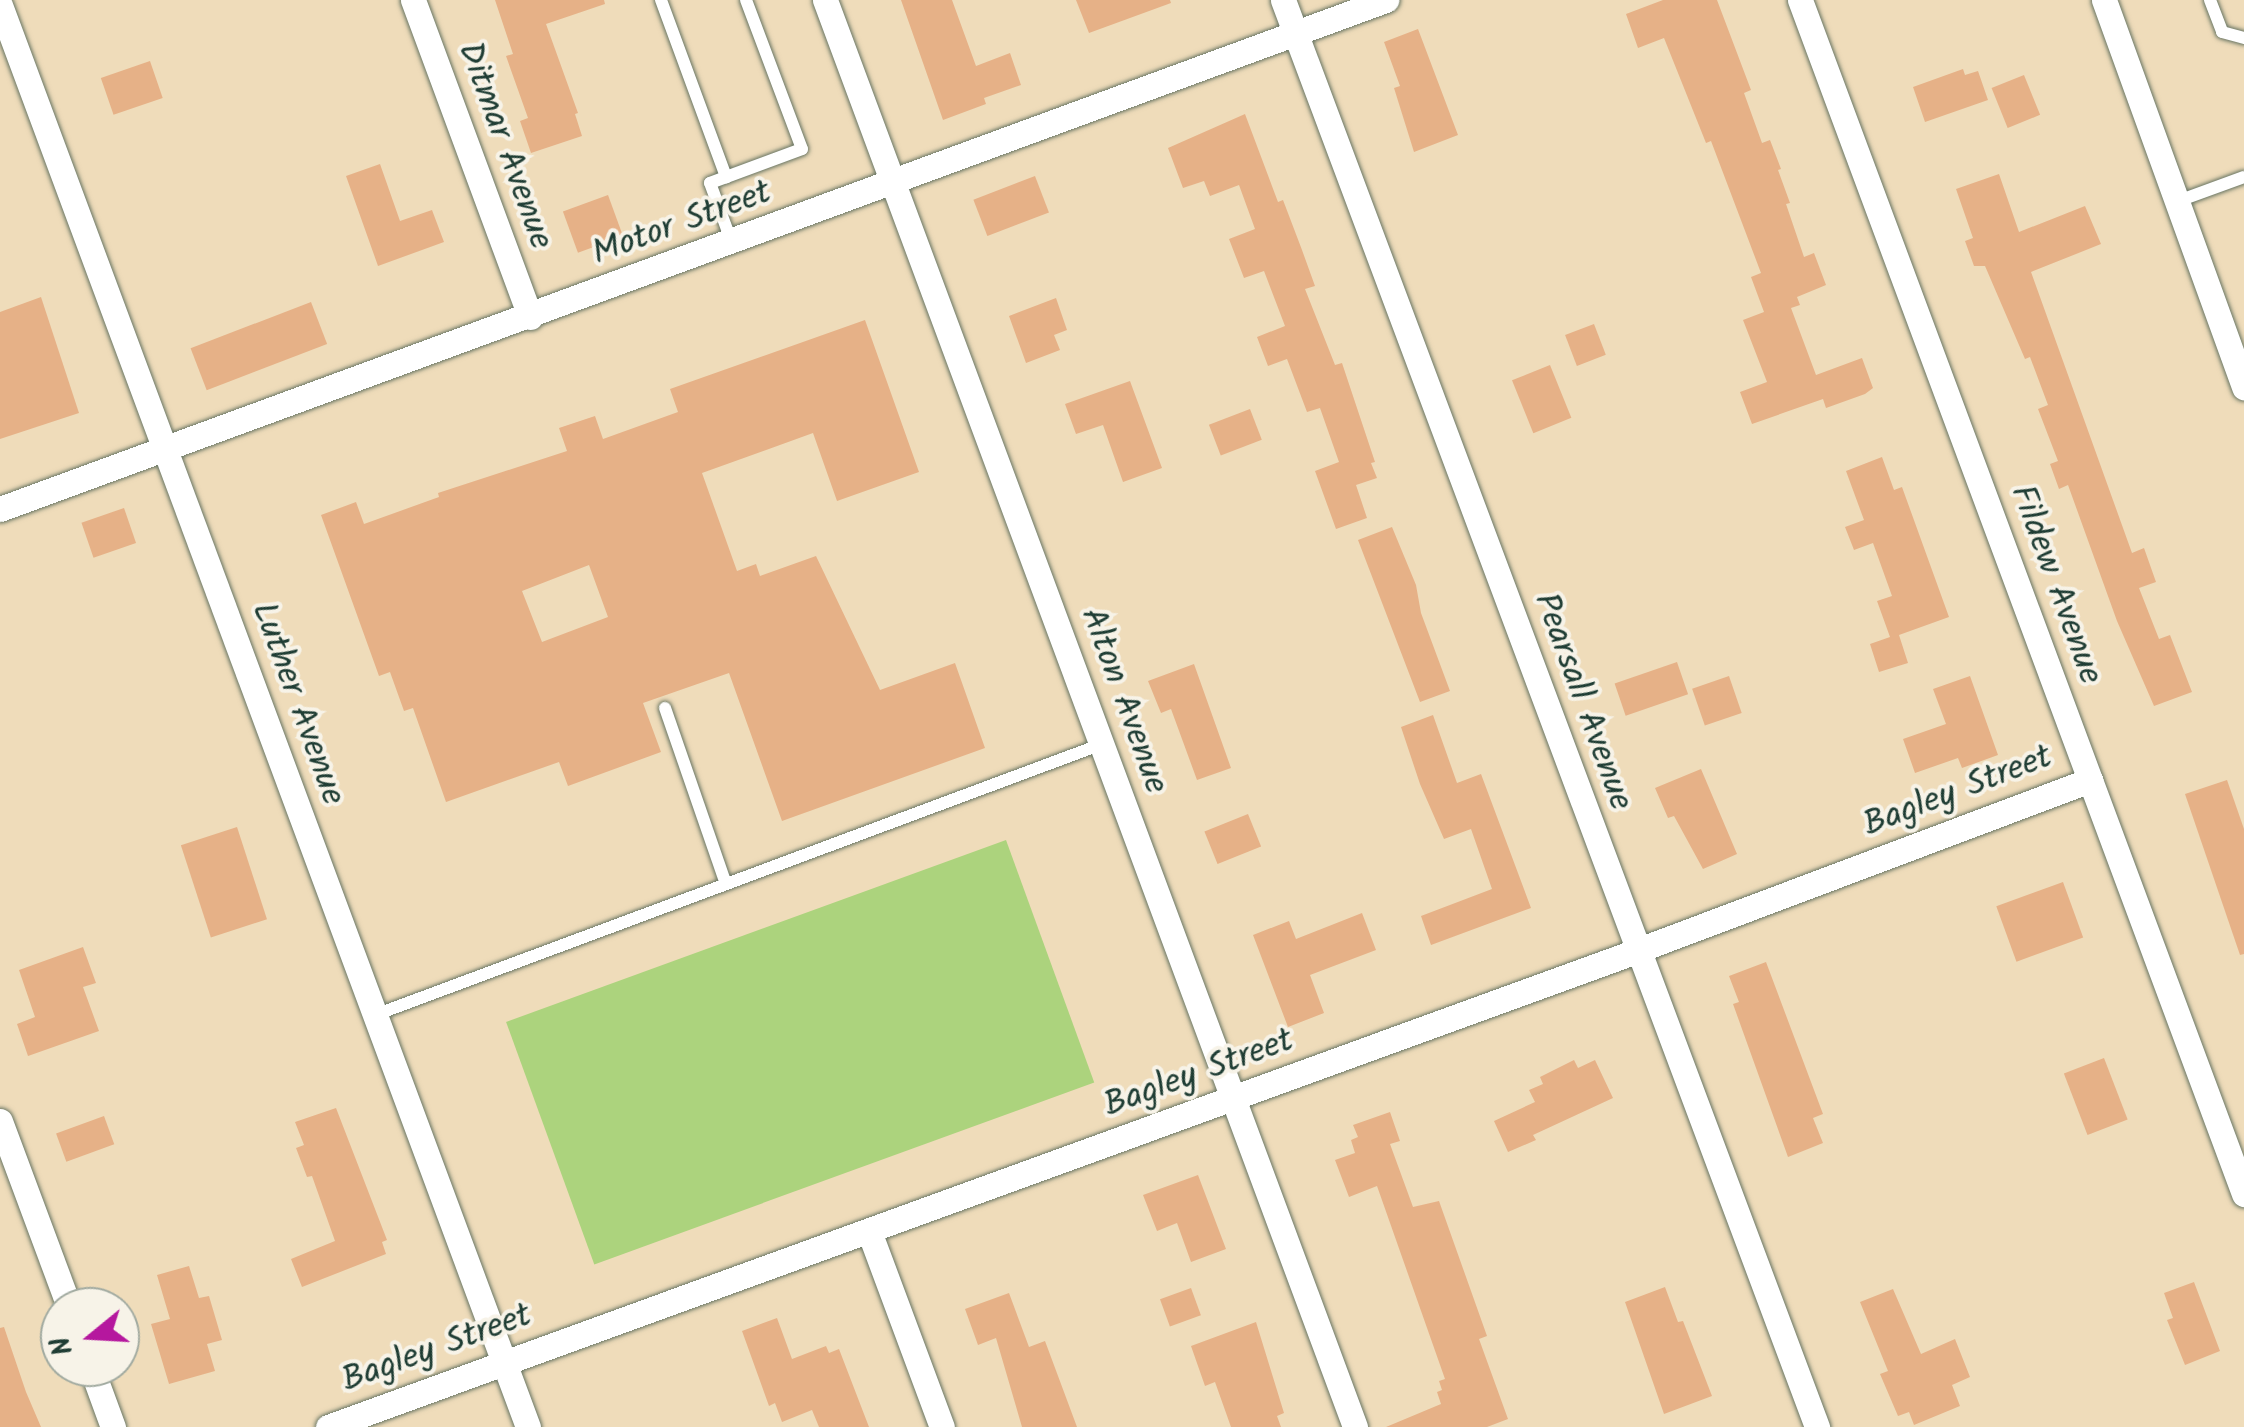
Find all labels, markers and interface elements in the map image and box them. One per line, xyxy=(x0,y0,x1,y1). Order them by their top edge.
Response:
street label: Ditmar Avenue xyxy=(447,37,561,255)
street label: Motor Street xyxy=(587,172,777,276)
street label: Fildew Avenue xyxy=(2000,480,2110,690)
street label: Pearsall Avenue xyxy=(1523,588,1641,816)
street label: Luther Avenue xyxy=(241,597,353,811)
street label: Alton Avenue xyxy=(1070,602,1176,800)
street label: Bagley Street xyxy=(1858,737,2058,847)
street label: Bagley Street xyxy=(1098,1020,1300,1128)
north arrow xyxy=(40,1287,140,1387)
street label: Bagley Street xyxy=(336,1295,538,1403)
text: N xyxy=(39,1330,87,1361)

